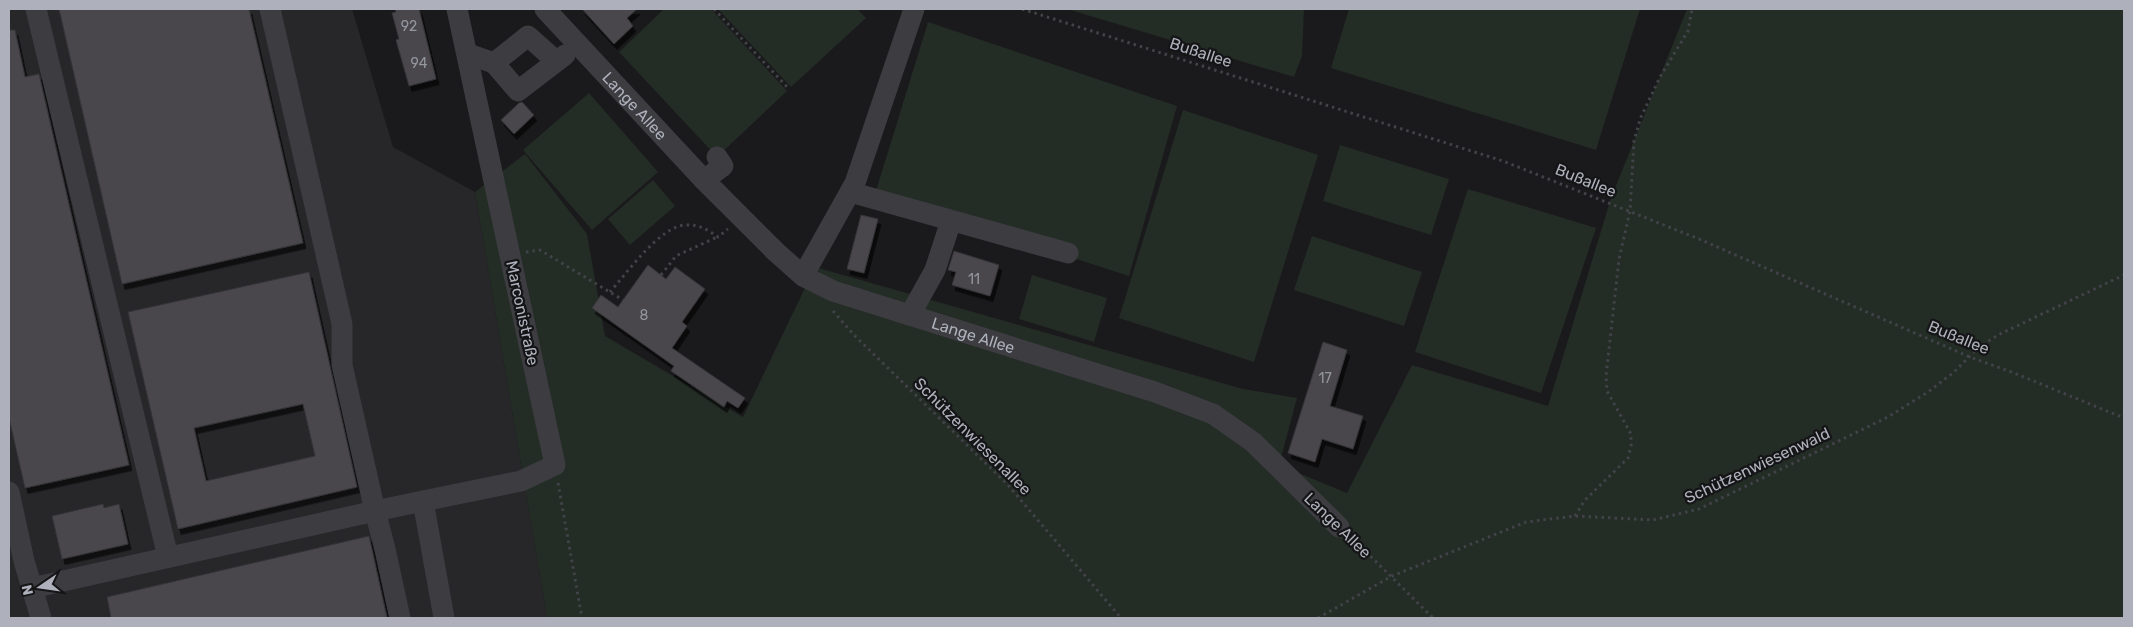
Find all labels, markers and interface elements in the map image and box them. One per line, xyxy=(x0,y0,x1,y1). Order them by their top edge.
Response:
house number: 92 xyxy=(401,18,417,35)
street label: Bußallee xyxy=(1167,34,1234,71)
house number: 94 xyxy=(411,55,428,72)
street label: Lange Allee xyxy=(598,68,671,144)
street label: Bußallee xyxy=(1552,160,1619,201)
street label: Marconistraße xyxy=(502,259,543,367)
house number: 11 xyxy=(968,271,980,288)
house number: 8 xyxy=(640,307,649,324)
street label: Lange Allee xyxy=(929,314,1017,357)
street label: Bußallee xyxy=(1925,317,1992,358)
house number: 17 xyxy=(1318,370,1332,387)
street label: Schützenwiesenallee xyxy=(910,374,1035,499)
street label: Schützenwiesenwald xyxy=(1682,423,1833,507)
street label: Lange Allee xyxy=(1300,489,1375,562)
north arrow xyxy=(15,562,65,612)
text: N xyxy=(18,583,37,597)

